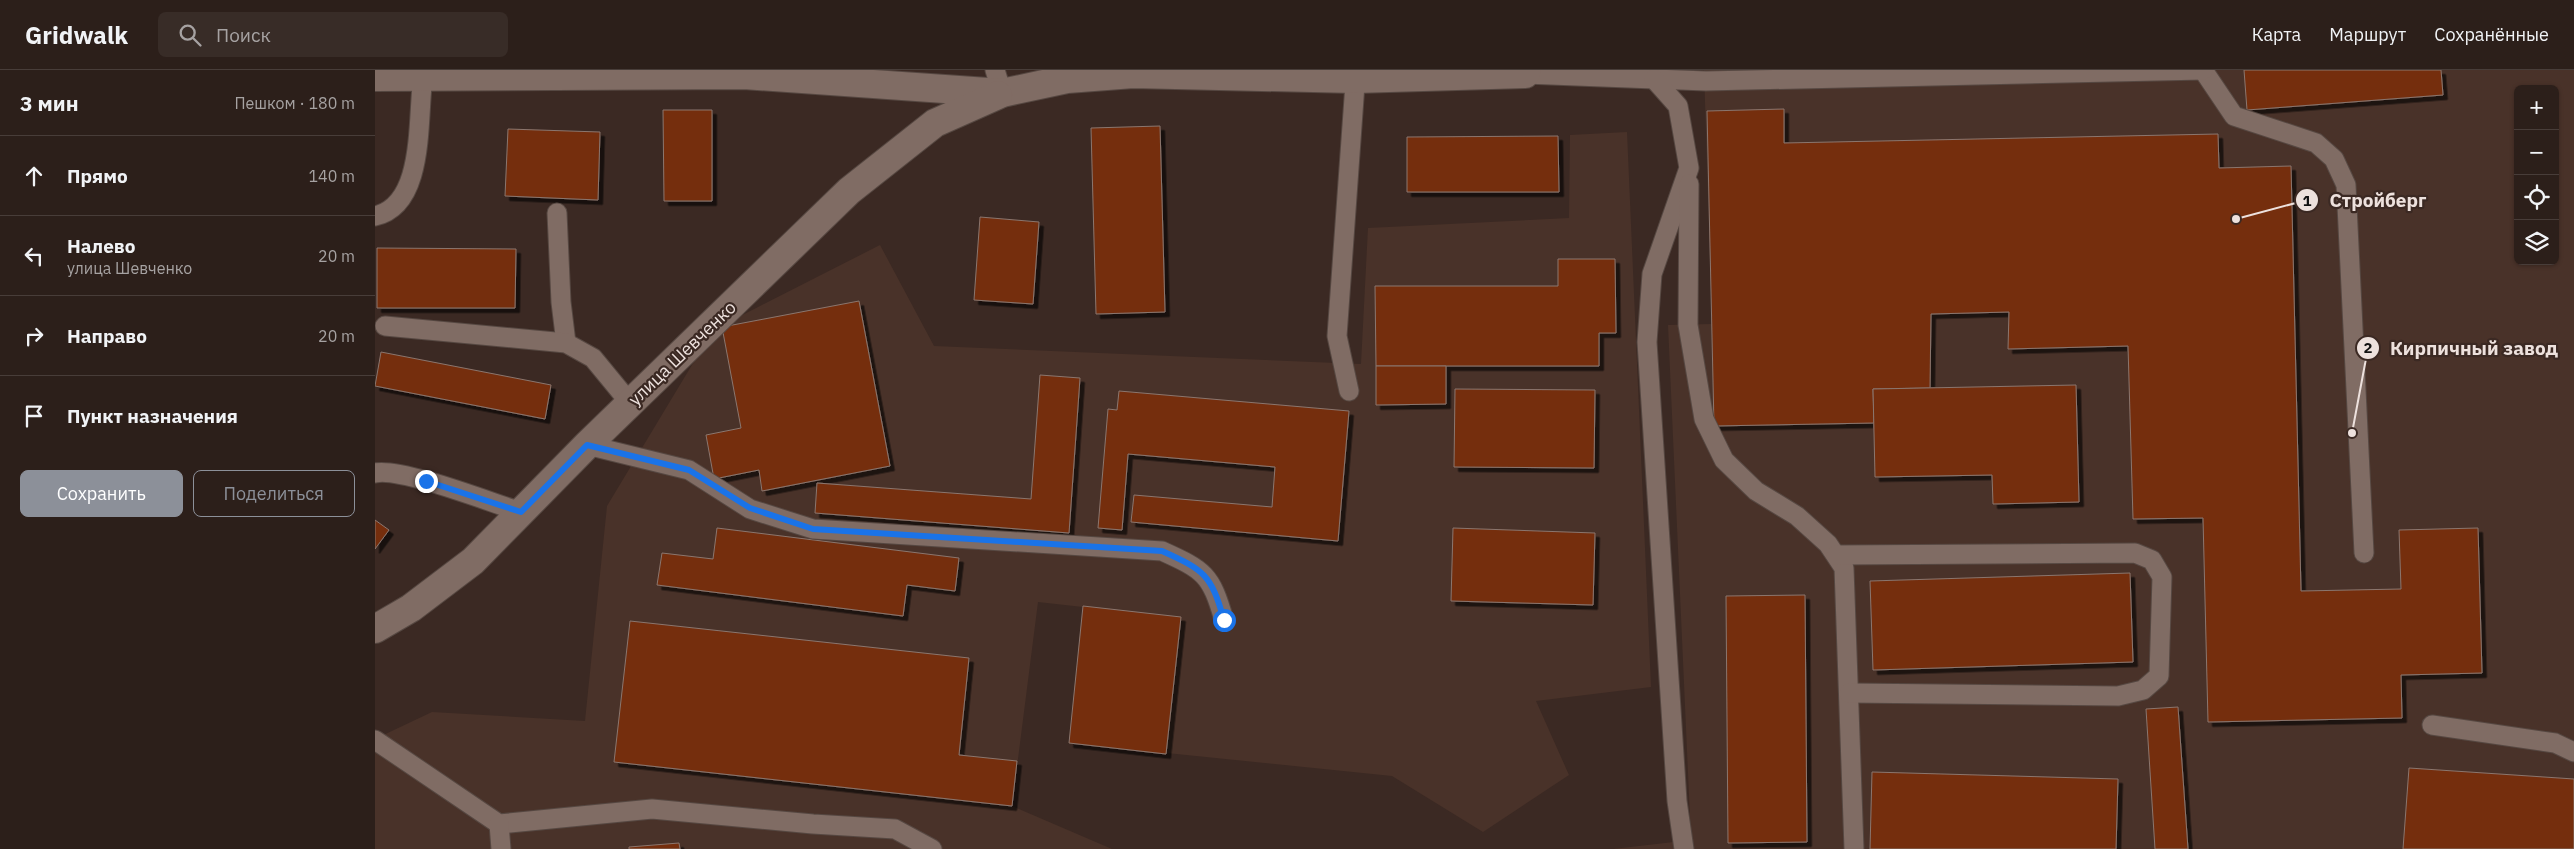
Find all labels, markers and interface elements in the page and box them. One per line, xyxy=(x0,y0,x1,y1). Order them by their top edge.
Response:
search box xyxy=(158,12,508,57)
text: Gridwalk xyxy=(25,19,128,51)
icon: search xyxy=(176,21,204,49)
text: Поиск xyxy=(216,23,271,47)
text: Карта xyxy=(2252,23,2301,46)
text: Маршрут xyxy=(2329,23,2406,46)
text: Сохранённые xyxy=(2434,23,2549,46)
map controls xyxy=(2514,85,2559,265)
button: + xyxy=(2514,85,2559,130)
text: 3 мин xyxy=(20,89,79,117)
text: Пешком · 180 m xyxy=(234,93,355,113)
button: − xyxy=(2514,130,2559,175)
icon: ahead xyxy=(20,162,48,190)
text: Прямо xyxy=(67,164,128,188)
text: 140 m xyxy=(308,166,355,186)
button: locate xyxy=(2514,175,2559,220)
callout: Стройберг xyxy=(2295,183,2437,217)
text: Стройберг xyxy=(2329,188,2427,212)
text: 1 xyxy=(2302,191,2312,210)
button: layers xyxy=(2514,220,2559,265)
text: Налево xyxy=(67,234,136,258)
icon: left xyxy=(20,242,48,270)
text: 20 m xyxy=(318,246,355,266)
text: улица Шевченко xyxy=(67,258,192,278)
street label: улица Шевченко xyxy=(623,296,741,410)
icon: right xyxy=(20,322,48,350)
text: Направо xyxy=(67,324,147,348)
text: 20 m xyxy=(318,326,355,346)
callout: Кирпичный завод xyxy=(2355,331,2568,365)
text: Кирпичный завод xyxy=(2390,336,2559,360)
text: 2 xyxy=(2363,338,2373,357)
icon: arrive xyxy=(20,402,48,430)
text: Пункт назначения xyxy=(67,404,238,428)
button: Сохранить xyxy=(20,470,183,517)
button: Поделиться xyxy=(193,470,355,517)
route end xyxy=(415,470,438,493)
route start xyxy=(1213,609,1236,632)

